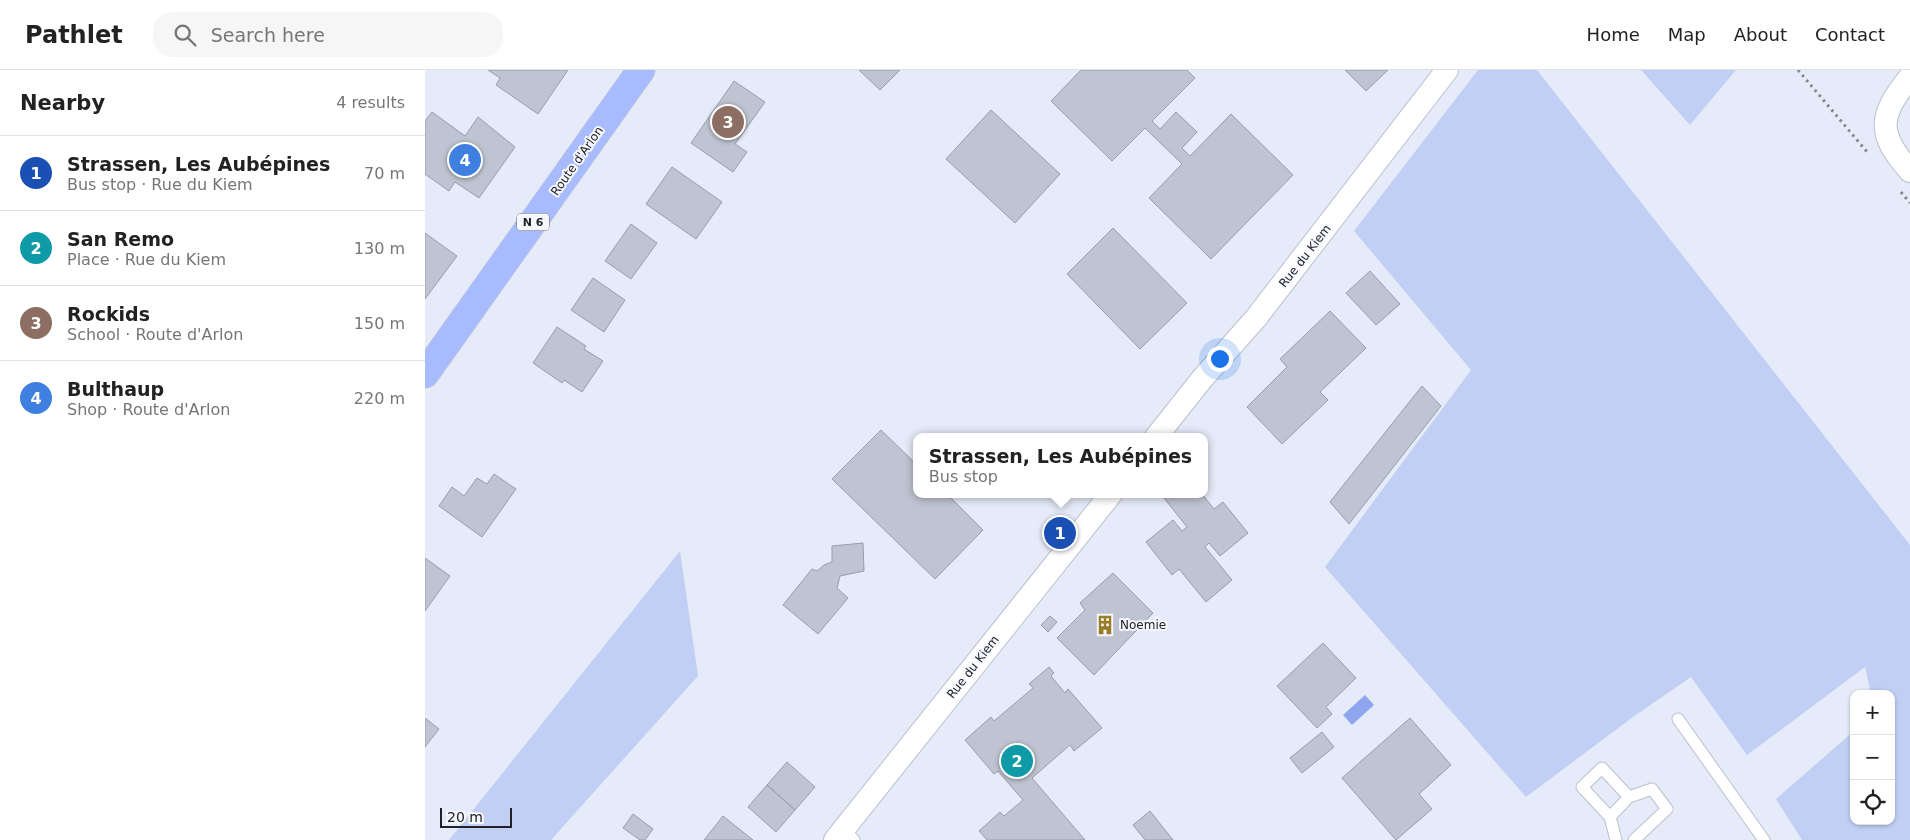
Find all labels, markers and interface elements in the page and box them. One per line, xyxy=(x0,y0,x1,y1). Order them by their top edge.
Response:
search box xyxy=(153,12,503,57)
text: Pathlet xyxy=(25,21,123,49)
icon: search xyxy=(171,21,199,49)
text: Search here xyxy=(211,24,325,46)
text: Home xyxy=(1587,24,1640,45)
text: Map xyxy=(1668,24,1706,45)
text: About xyxy=(1734,24,1787,45)
text: Contact xyxy=(1815,24,1885,45)
text: Nearby xyxy=(20,91,105,115)
text: 4 results xyxy=(336,93,405,112)
pin: 3 xyxy=(712,103,744,141)
street label: Route d'Arlon xyxy=(548,124,606,198)
pin: 4 xyxy=(449,141,481,179)
text: Strassen, Les Aubépines xyxy=(67,153,330,175)
text: 1 xyxy=(30,164,42,183)
text: 70 m xyxy=(364,164,405,183)
text: Bus stop · Rue du Kiem xyxy=(67,175,253,194)
road number: N 6 xyxy=(517,214,549,230)
street label: Rue du Kiem xyxy=(1276,222,1334,290)
text: San Remo xyxy=(67,228,174,250)
text: 2 xyxy=(30,239,42,258)
text: 130 m xyxy=(354,239,405,258)
text: Place · Rue du Kiem xyxy=(67,250,226,269)
text: Rockids xyxy=(67,303,150,325)
text: 3 xyxy=(30,314,42,333)
text: 150 m xyxy=(354,314,405,333)
text: School · Route d'Arlon xyxy=(67,325,243,344)
your location xyxy=(1207,346,1233,372)
text: Bulthaup xyxy=(67,378,164,400)
text: 4 xyxy=(30,389,42,408)
text: 220 m xyxy=(354,389,405,408)
text: Shop · Route d'Arlon xyxy=(67,400,230,419)
popup xyxy=(913,433,1208,498)
text: Strassen, Les Aubépines xyxy=(929,445,1192,467)
text: Bus stop xyxy=(929,467,998,486)
pin: 1 xyxy=(1044,514,1076,552)
building icon: Noemie xyxy=(1094,614,1116,636)
place label: Noemie xyxy=(1120,618,1166,632)
street label: Rue du Kiem xyxy=(944,633,1002,701)
map controls xyxy=(1850,690,1895,825)
button: + xyxy=(1850,690,1895,735)
button: − xyxy=(1850,735,1895,780)
pin: 2 xyxy=(1001,742,1033,780)
button: locate xyxy=(1850,780,1895,825)
scale bar xyxy=(440,805,513,828)
text: 20 m xyxy=(447,809,483,825)

